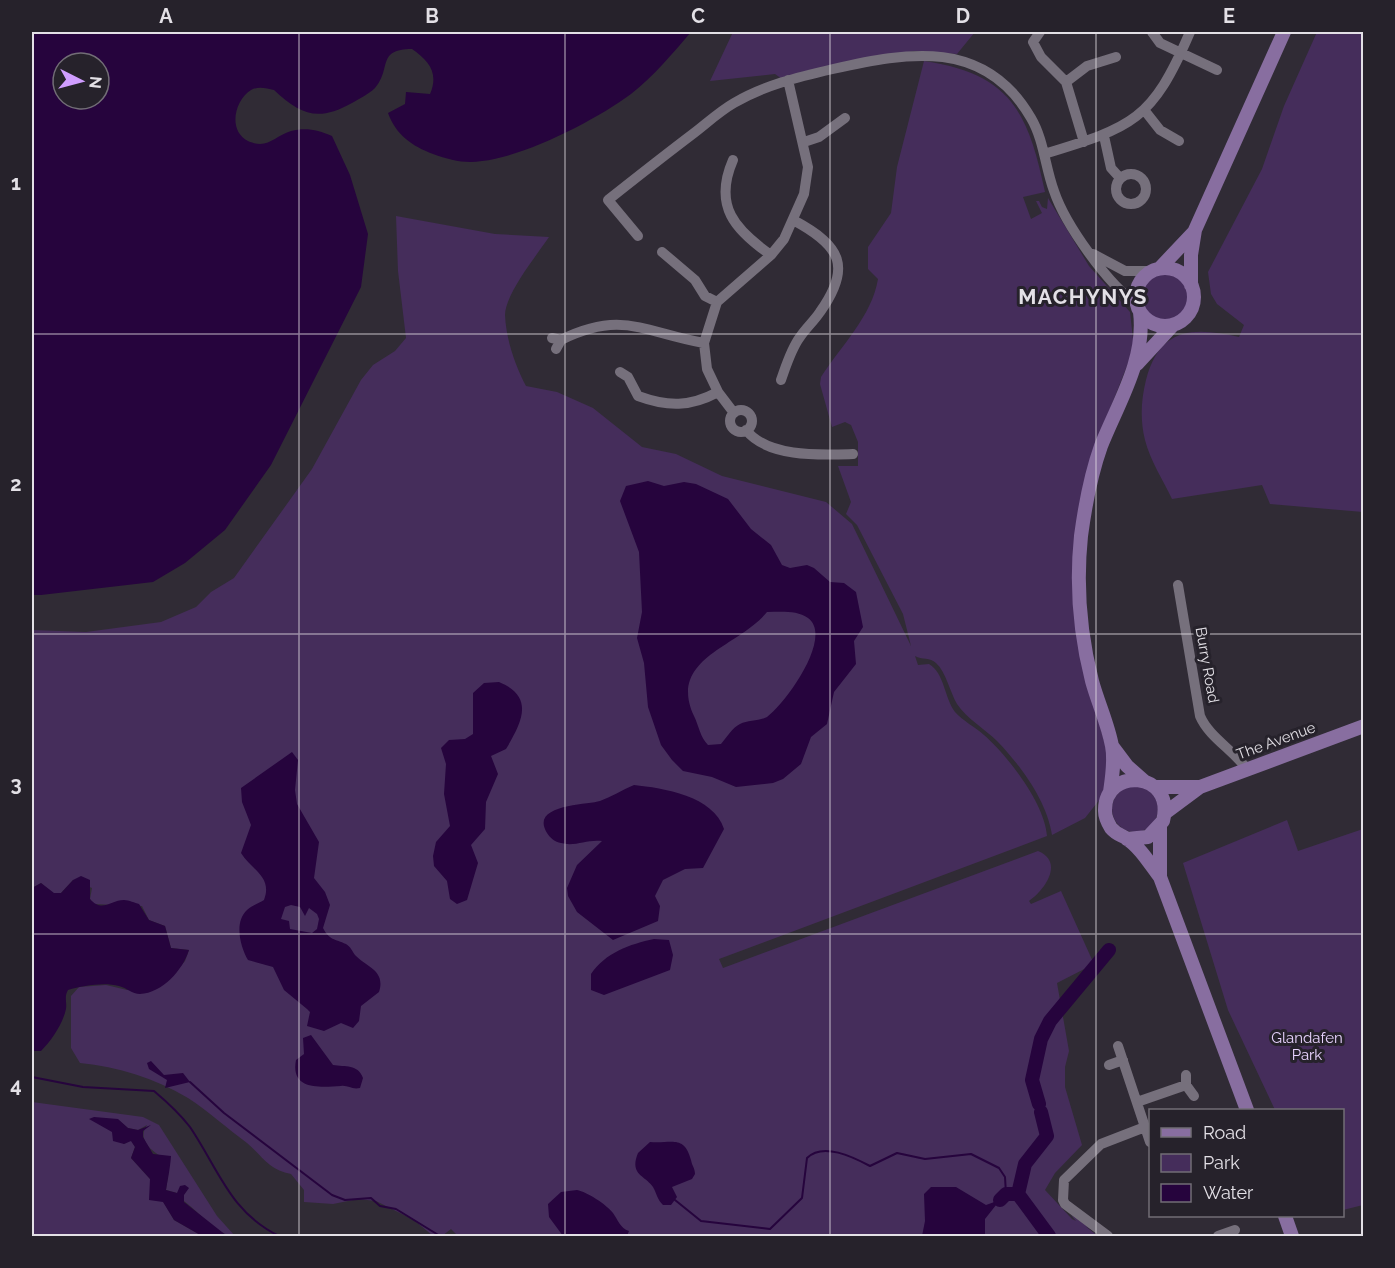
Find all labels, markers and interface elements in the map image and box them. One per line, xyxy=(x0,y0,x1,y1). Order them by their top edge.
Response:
text: A xyxy=(159,4,173,28)
text: B xyxy=(425,4,439,28)
text: C xyxy=(691,4,705,28)
text: D xyxy=(956,4,970,28)
text: E xyxy=(1223,4,1235,28)
north arrow xyxy=(51,51,111,111)
text: N xyxy=(85,75,106,90)
text: 1 xyxy=(11,171,21,195)
district label: MACHYNYS xyxy=(1018,284,1148,309)
text: 2 xyxy=(10,472,22,496)
street label: Burry Road xyxy=(1191,626,1223,704)
street label: The Avenue xyxy=(1234,718,1318,764)
text: 3 xyxy=(10,772,22,796)
park label: Glandafen Park xyxy=(1271,1029,1343,1064)
text: 4 xyxy=(10,1073,22,1097)
legend xyxy=(1149,1109,1344,1217)
text: Road xyxy=(1203,1122,1246,1143)
text: Park xyxy=(1203,1152,1240,1173)
text: Water xyxy=(1203,1182,1254,1203)

